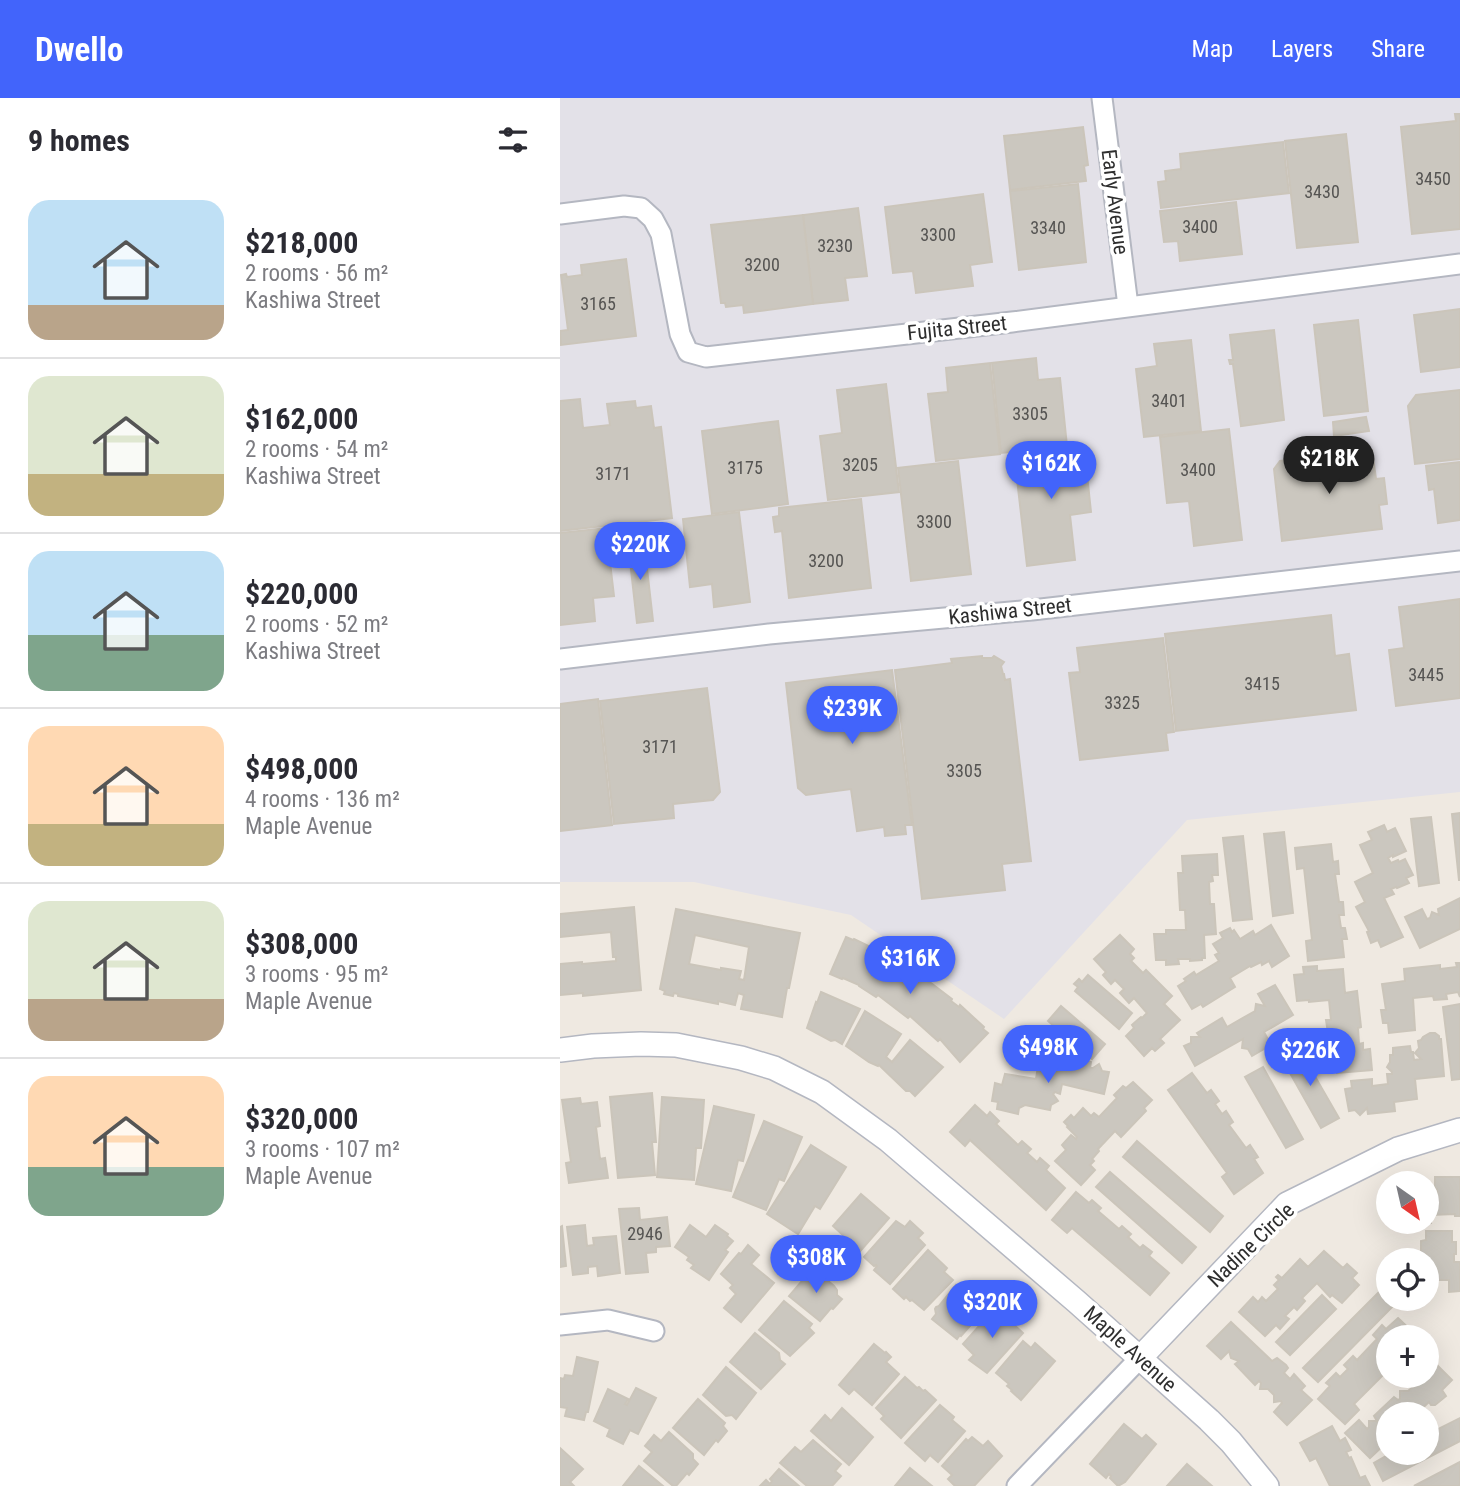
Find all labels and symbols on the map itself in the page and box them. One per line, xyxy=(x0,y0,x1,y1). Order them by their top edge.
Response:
street label: Early Avenue xyxy=(1097,148,1133,256)
house number: 3450 xyxy=(1415,168,1451,189)
house number: 3430 xyxy=(1304,181,1340,202)
house number: 3400 xyxy=(1182,216,1218,237)
house number: 3340 xyxy=(1030,217,1066,238)
house number: 3300 xyxy=(920,224,956,245)
house number: 3230 xyxy=(817,235,853,256)
house number: 3200 xyxy=(744,254,780,275)
house number: 3165 xyxy=(580,293,616,314)
street label: Fujita Street xyxy=(906,311,1008,345)
house number: 3401 xyxy=(1151,390,1187,411)
house number: 3305 xyxy=(1012,403,1048,424)
pin: $218K xyxy=(1280,436,1378,496)
pin: $162K xyxy=(1002,442,1100,501)
house number: 3205 xyxy=(842,454,878,475)
house number: 3175 xyxy=(727,457,763,478)
house number: 3400 xyxy=(1180,459,1216,480)
house number: 3171 xyxy=(595,463,631,484)
house number: 3300 xyxy=(916,511,952,532)
pin: $220K xyxy=(591,522,689,582)
house number: 3200 xyxy=(808,550,844,571)
street label: Kashiwa Street xyxy=(947,593,1073,629)
house number: 3445 xyxy=(1408,664,1444,685)
house number: 3415 xyxy=(1244,673,1280,694)
pin: $239K xyxy=(803,686,901,746)
house number: 3325 xyxy=(1104,692,1140,713)
house number: 3171 xyxy=(642,736,678,757)
house number: 3305 xyxy=(946,760,982,781)
pin: $316K xyxy=(861,936,959,996)
pin: $498K xyxy=(999,1026,1097,1085)
pin: $226K xyxy=(1261,1028,1359,1088)
north arrow xyxy=(1376,1171,1438,1234)
street label: Nadine Circle xyxy=(1203,1198,1299,1292)
house number: 2946 xyxy=(627,1223,663,1244)
pin: $308K xyxy=(767,1236,865,1295)
pin: $320K xyxy=(943,1280,1041,1340)
street label: Maple Avenue xyxy=(1079,1301,1181,1397)

